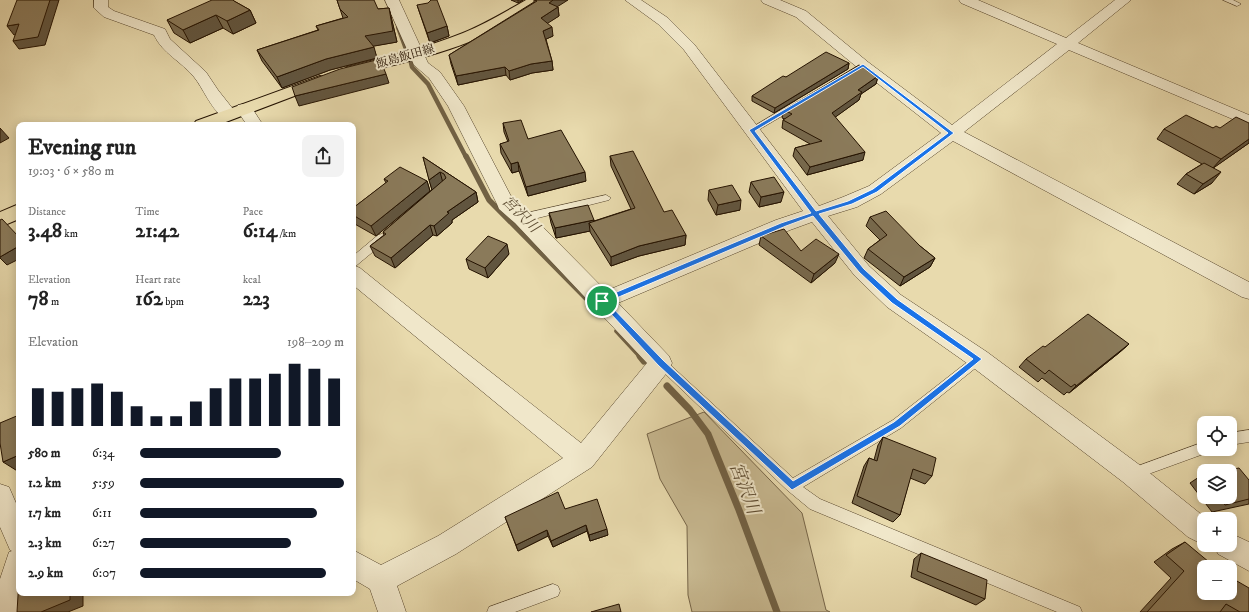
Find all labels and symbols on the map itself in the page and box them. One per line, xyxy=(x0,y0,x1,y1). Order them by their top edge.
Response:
street label: 飯島飯田線 xyxy=(374,41,436,72)
water label: 宮沢川 xyxy=(498,192,545,238)
pin xyxy=(585,284,619,318)
water label: 宮沢川 xyxy=(724,459,765,519)

